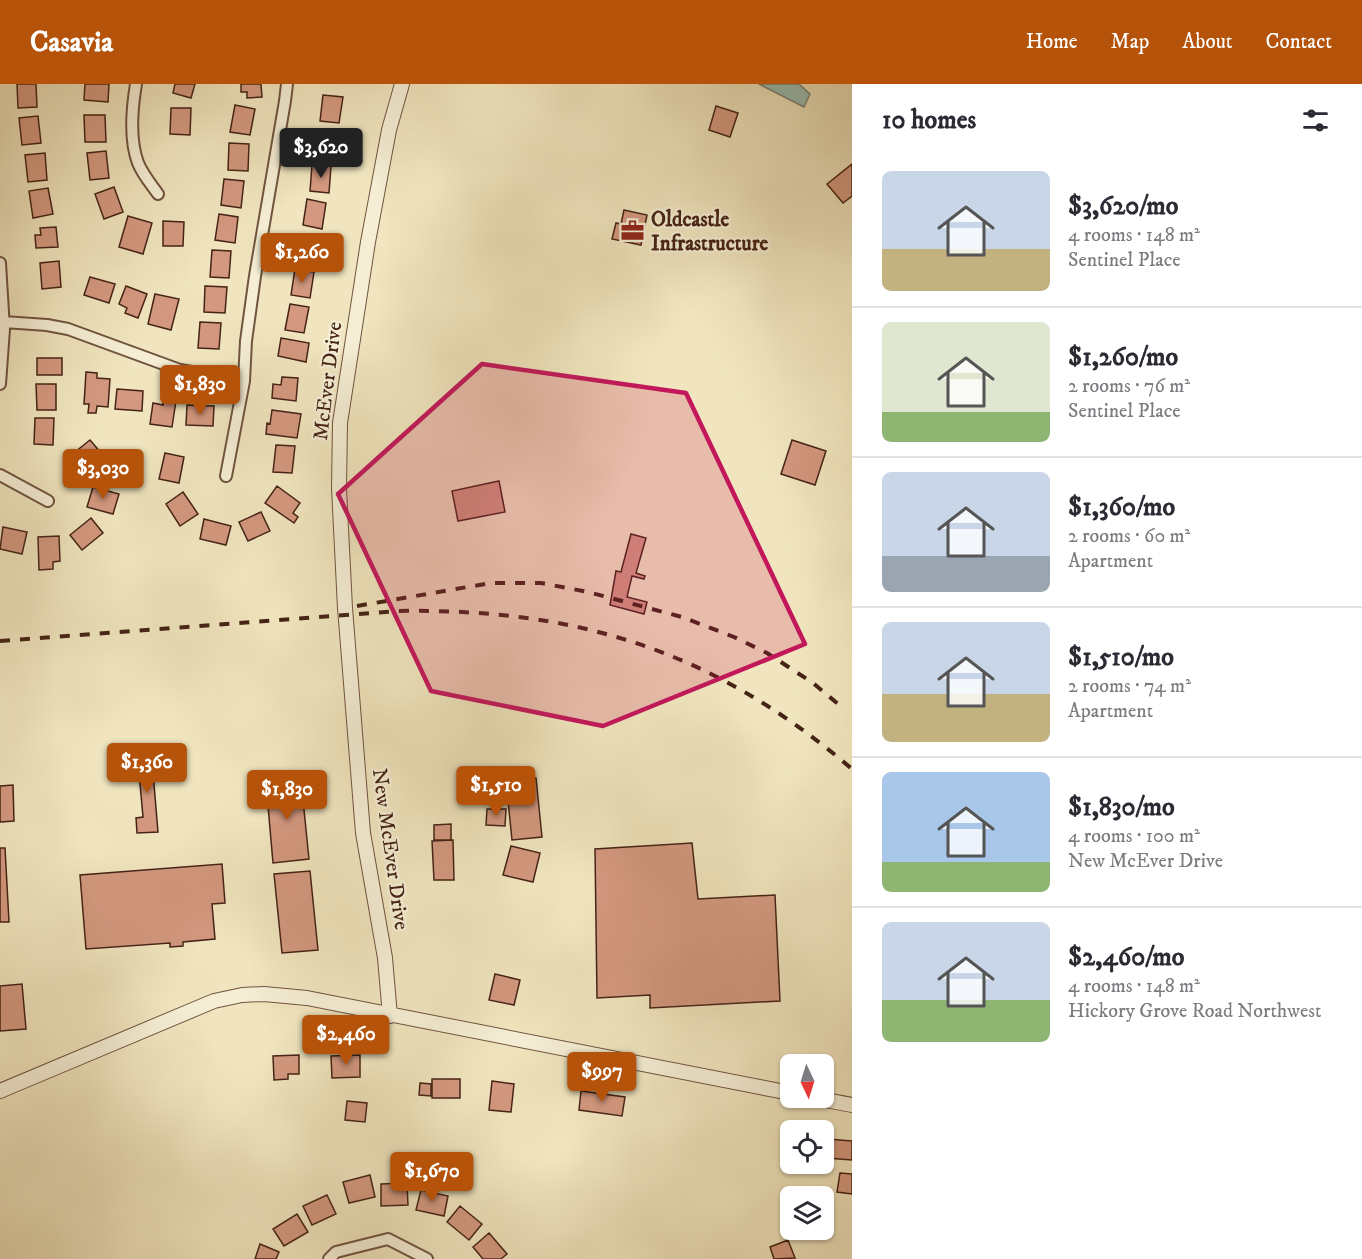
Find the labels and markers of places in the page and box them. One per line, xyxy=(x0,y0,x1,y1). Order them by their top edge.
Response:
pin: $3,620 xyxy=(272,128,370,179)
place label: Oldcastle Infrastructure xyxy=(651,207,768,257)
office icon: Oldcastle Infrastructure xyxy=(620,218,646,244)
pin: $1,260 xyxy=(253,233,351,284)
pin: $1,830 xyxy=(151,365,249,416)
pin: $3,030 xyxy=(54,449,152,500)
pin: $1,360 xyxy=(98,743,196,794)
pin: $1,510 xyxy=(447,766,545,817)
pin: $1,830 xyxy=(238,770,336,821)
pin: $2,460 xyxy=(297,1015,395,1066)
pin: $997 xyxy=(566,1052,638,1103)
pin: $1,670 xyxy=(383,1152,481,1203)

